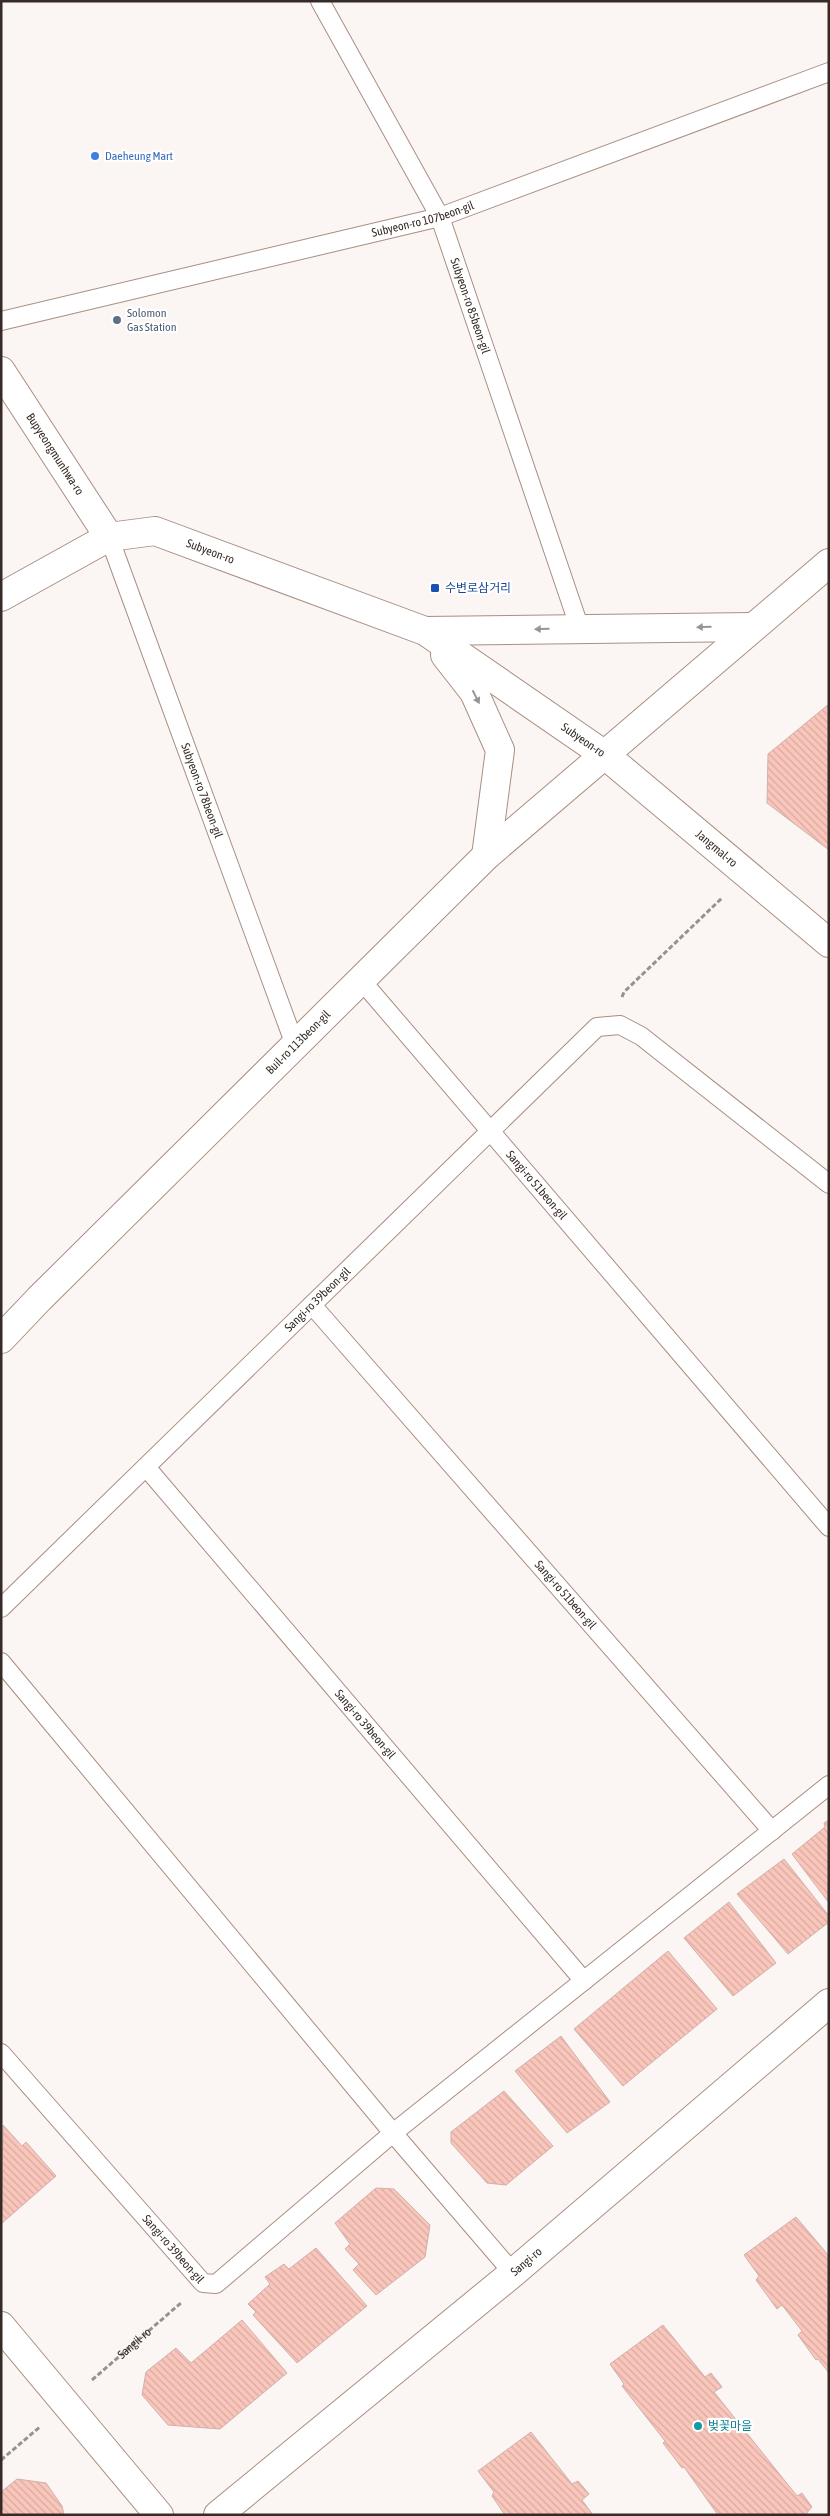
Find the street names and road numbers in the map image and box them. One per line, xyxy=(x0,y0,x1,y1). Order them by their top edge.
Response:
street label: Subyeon-ro 107beon-gil xyxy=(370,198,477,240)
street label: Subyeon-ro 85beon-gil xyxy=(448,256,493,356)
street label: Bupyeongmunhwa-ro xyxy=(23,410,87,498)
street label: Subyeon-ro xyxy=(184,536,237,567)
street label: Subyeon-ro xyxy=(559,720,608,760)
street label: Subyeon-ro 78beon-gil xyxy=(178,741,226,841)
street label: Jangmal-ro xyxy=(693,827,740,870)
street label: Buil-ro 113beon-gil xyxy=(263,1007,334,1077)
street label: Sangi-ro 51beon-gil xyxy=(503,1148,570,1223)
street label: Sangi-ro 39beon-gil xyxy=(282,1264,354,1335)
street label: Sangi-ro 51beon-gil xyxy=(532,1558,600,1632)
street label: Sangi-ro 39beon-gil xyxy=(332,1687,399,1762)
street label: Sangi-ro 39beon-gil xyxy=(140,2212,207,2287)
street label: Sangi-ro xyxy=(508,2244,545,2279)
street label: Sangil-ro xyxy=(115,2325,154,2362)

